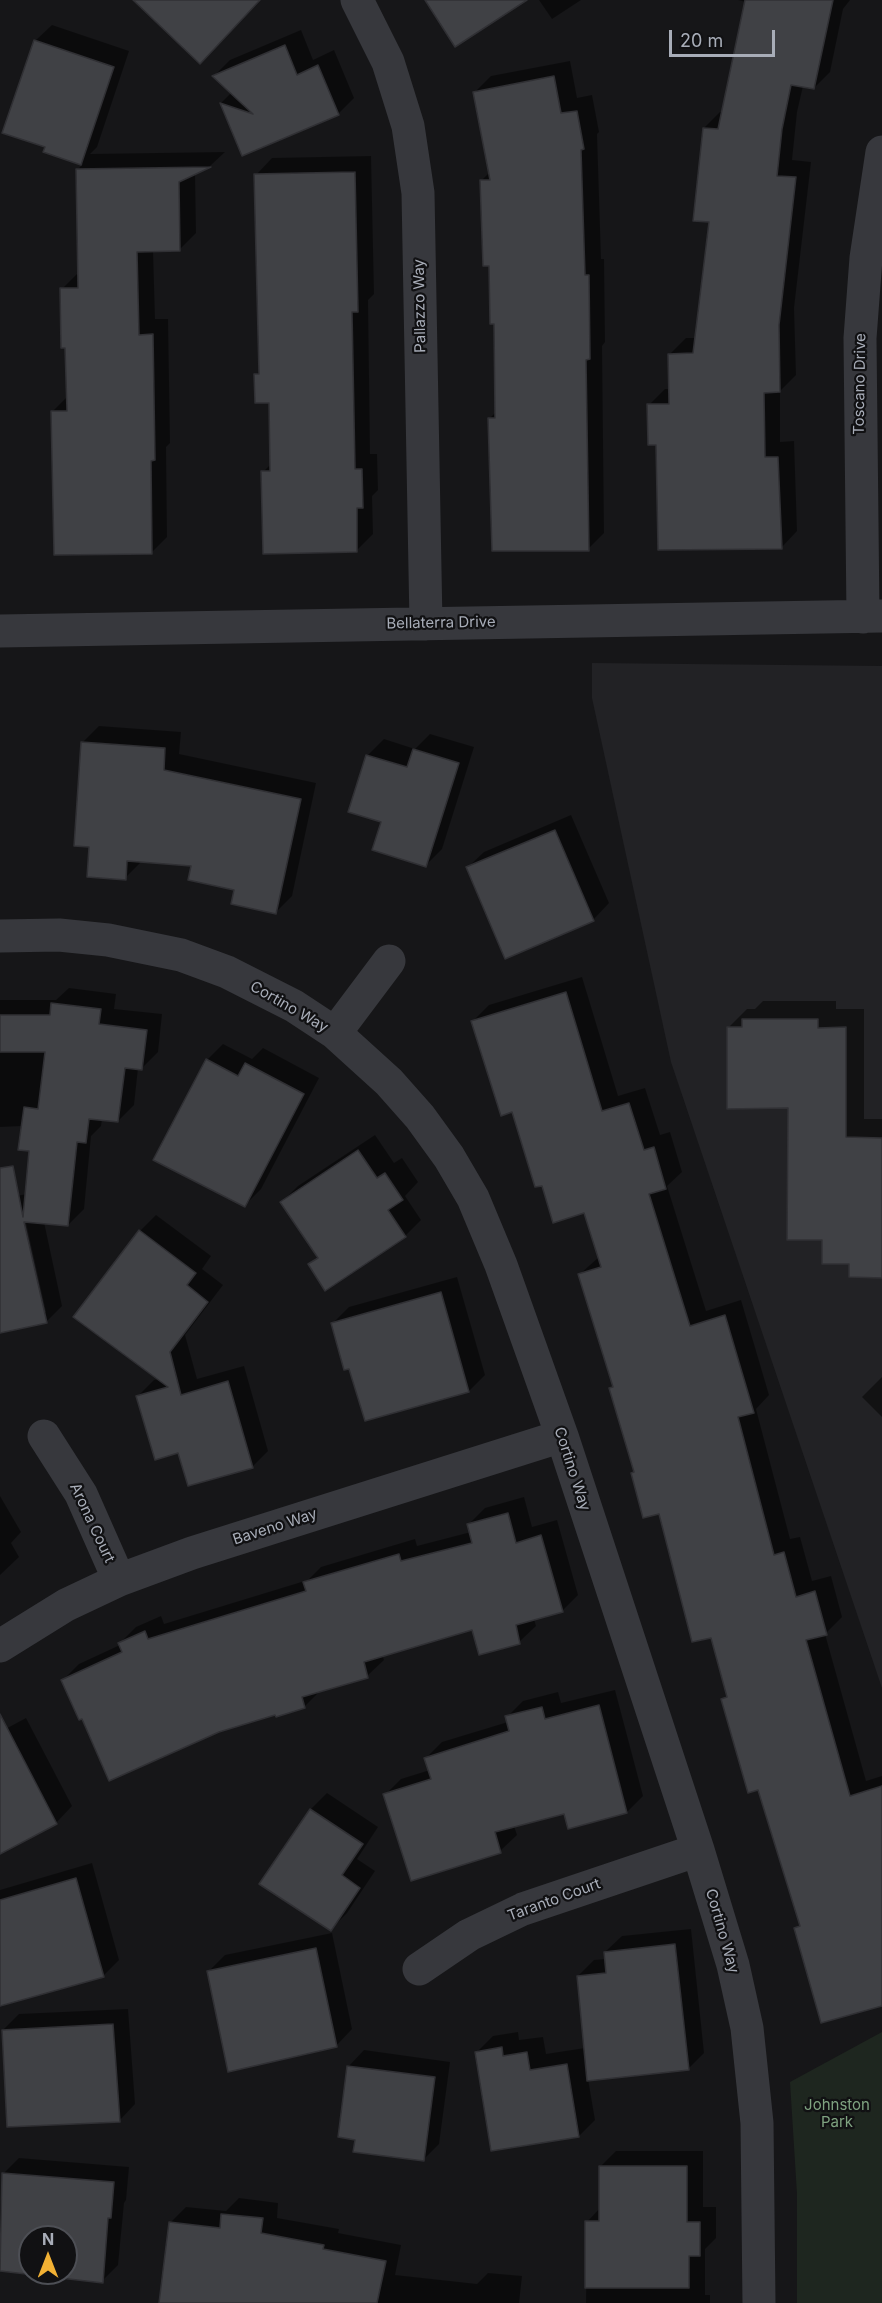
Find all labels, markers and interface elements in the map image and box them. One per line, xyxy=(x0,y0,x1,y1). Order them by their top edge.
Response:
scale bar xyxy=(672,18,778,56)
text: 20 m xyxy=(680,30,723,51)
street label: Pallazzo Way xyxy=(410,259,430,353)
street label: Toscano Drive xyxy=(850,333,870,435)
street label: Bellaterra Drive xyxy=(386,613,496,633)
street label: Cortino Way xyxy=(247,977,331,1037)
street label: Cortino Way xyxy=(550,1425,594,1513)
street label: Arona Court xyxy=(66,1480,118,1566)
street label: Baveno Way xyxy=(231,1505,319,1549)
street label: Taranto Court xyxy=(505,1875,603,1925)
street label: Cortino Way xyxy=(701,1887,743,1975)
park label: Johnston Park xyxy=(804,2096,870,2131)
north arrow xyxy=(18,2225,78,2285)
text: N xyxy=(42,2229,54,2249)

